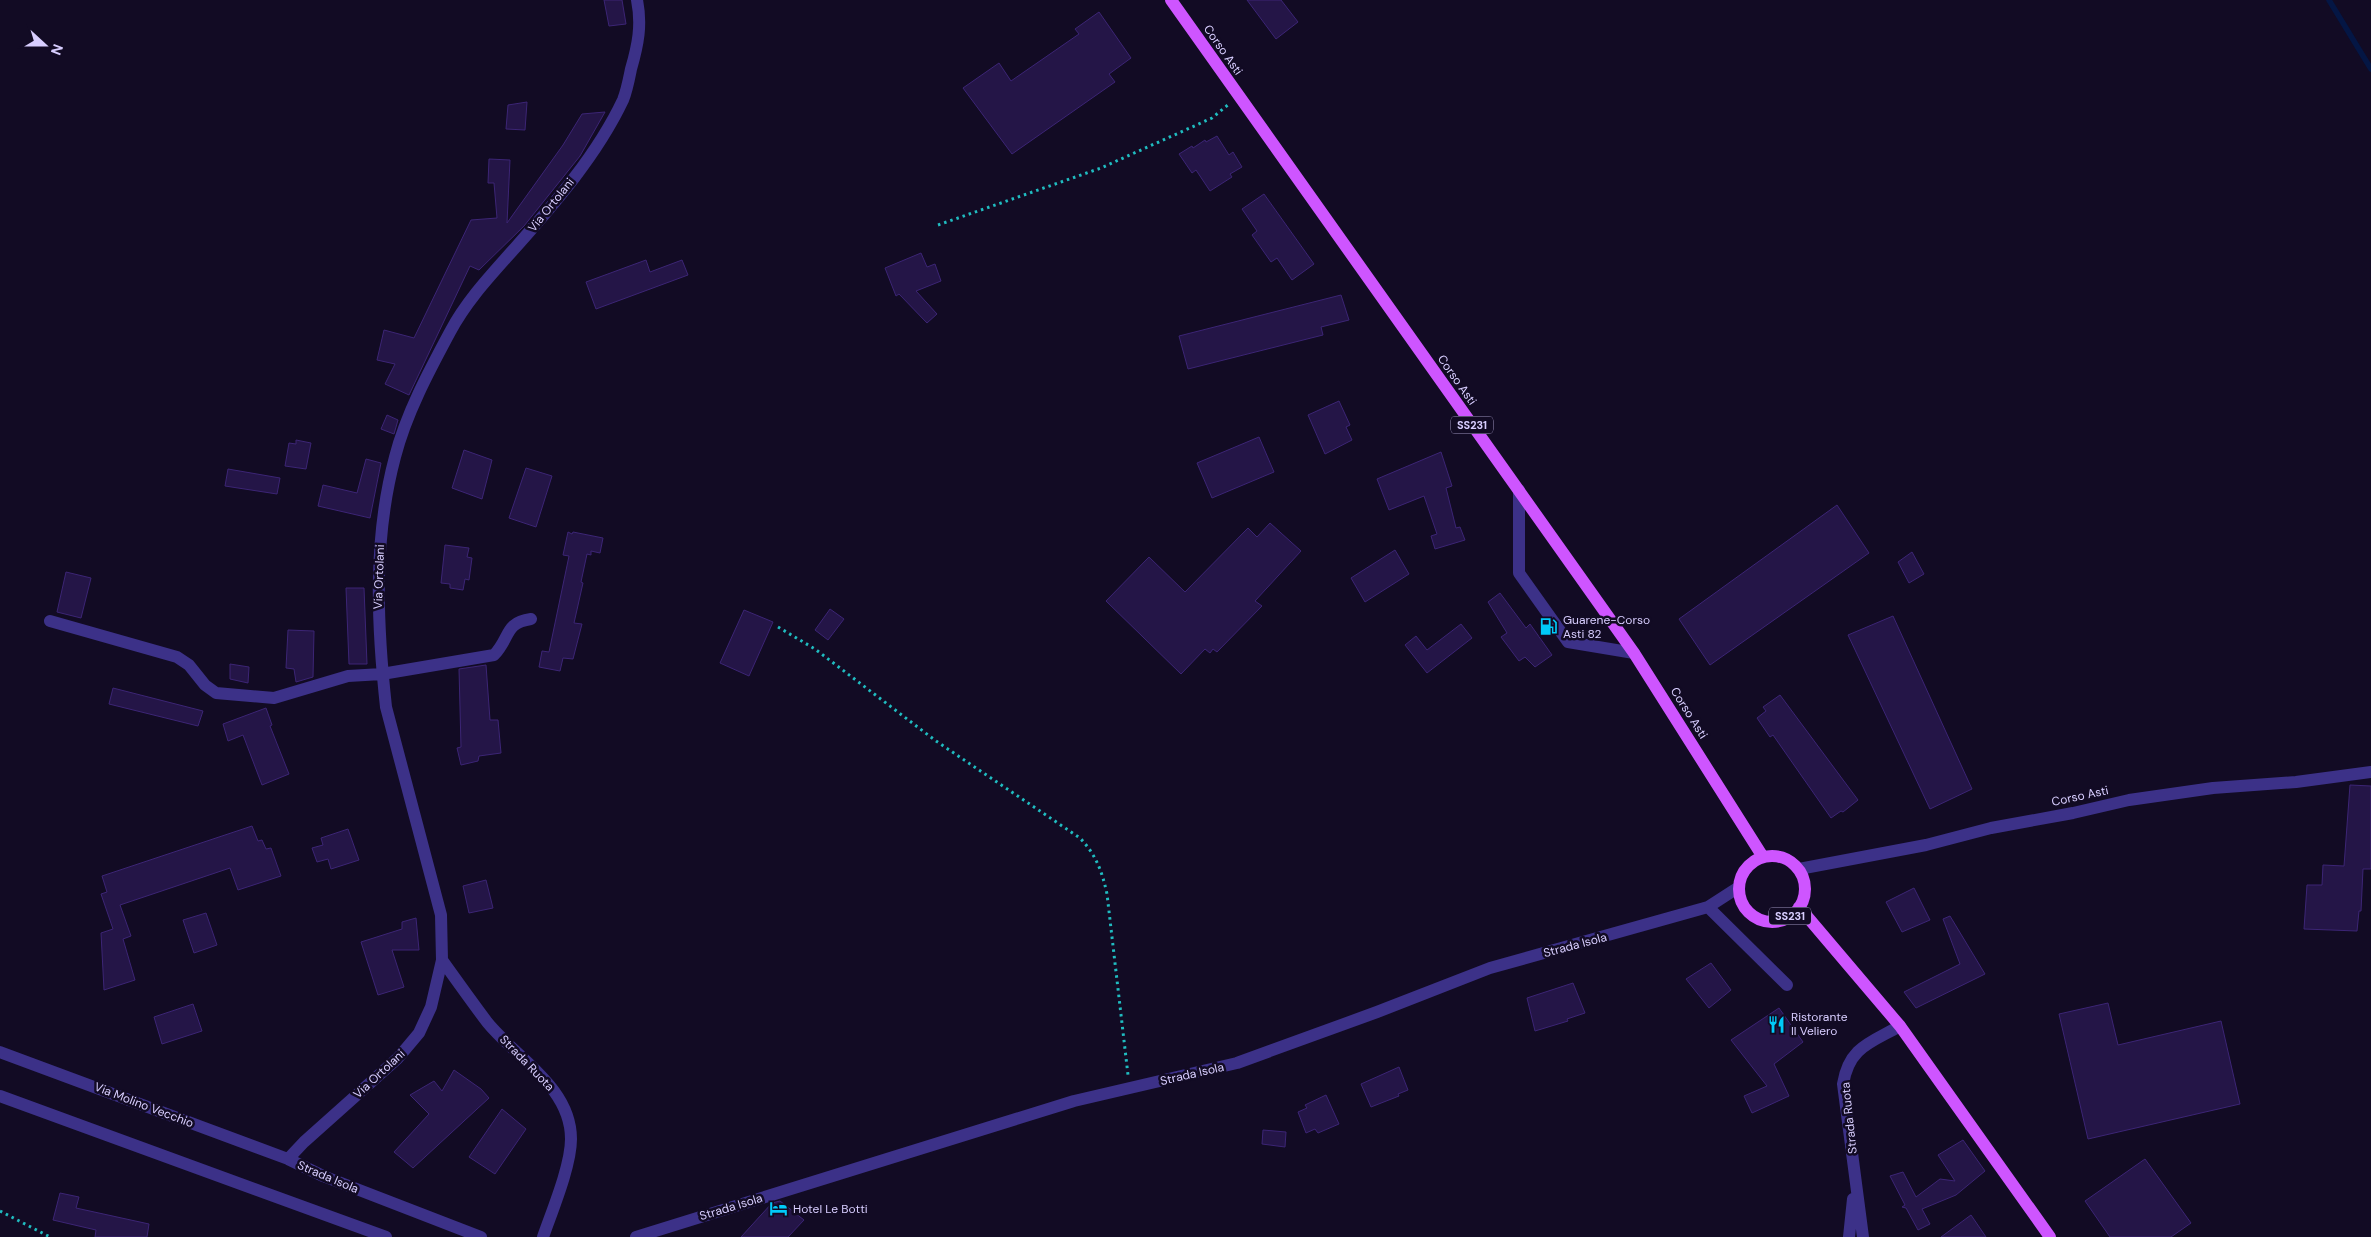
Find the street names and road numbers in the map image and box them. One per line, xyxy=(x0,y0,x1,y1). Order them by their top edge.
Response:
street label: Corso Asti xyxy=(1200,22,1246,78)
street label: Via Ortolani xyxy=(524,175,578,235)
street label: Corso Asti xyxy=(1434,352,1480,408)
road number: SS231 xyxy=(1451,416,1493,434)
street label: Via Ortolani xyxy=(370,544,388,610)
street label: Corso Asti xyxy=(1667,684,1711,742)
street label: Corso Asti xyxy=(2050,782,2110,810)
road number: SS231 xyxy=(1769,908,1811,924)
street label: Strada Isola xyxy=(1542,929,1608,961)
street label: Strada Ruota xyxy=(496,1032,558,1094)
street label: Via Ortolani xyxy=(350,1046,408,1102)
street label: Strada Isola xyxy=(1159,1059,1225,1089)
street label: Via Molino Vecchio xyxy=(92,1079,196,1131)
street label: Strada Ruota xyxy=(1837,1081,1861,1155)
street label: Strada Isola xyxy=(295,1157,361,1197)
street label: Strada Isola xyxy=(698,1190,764,1224)

